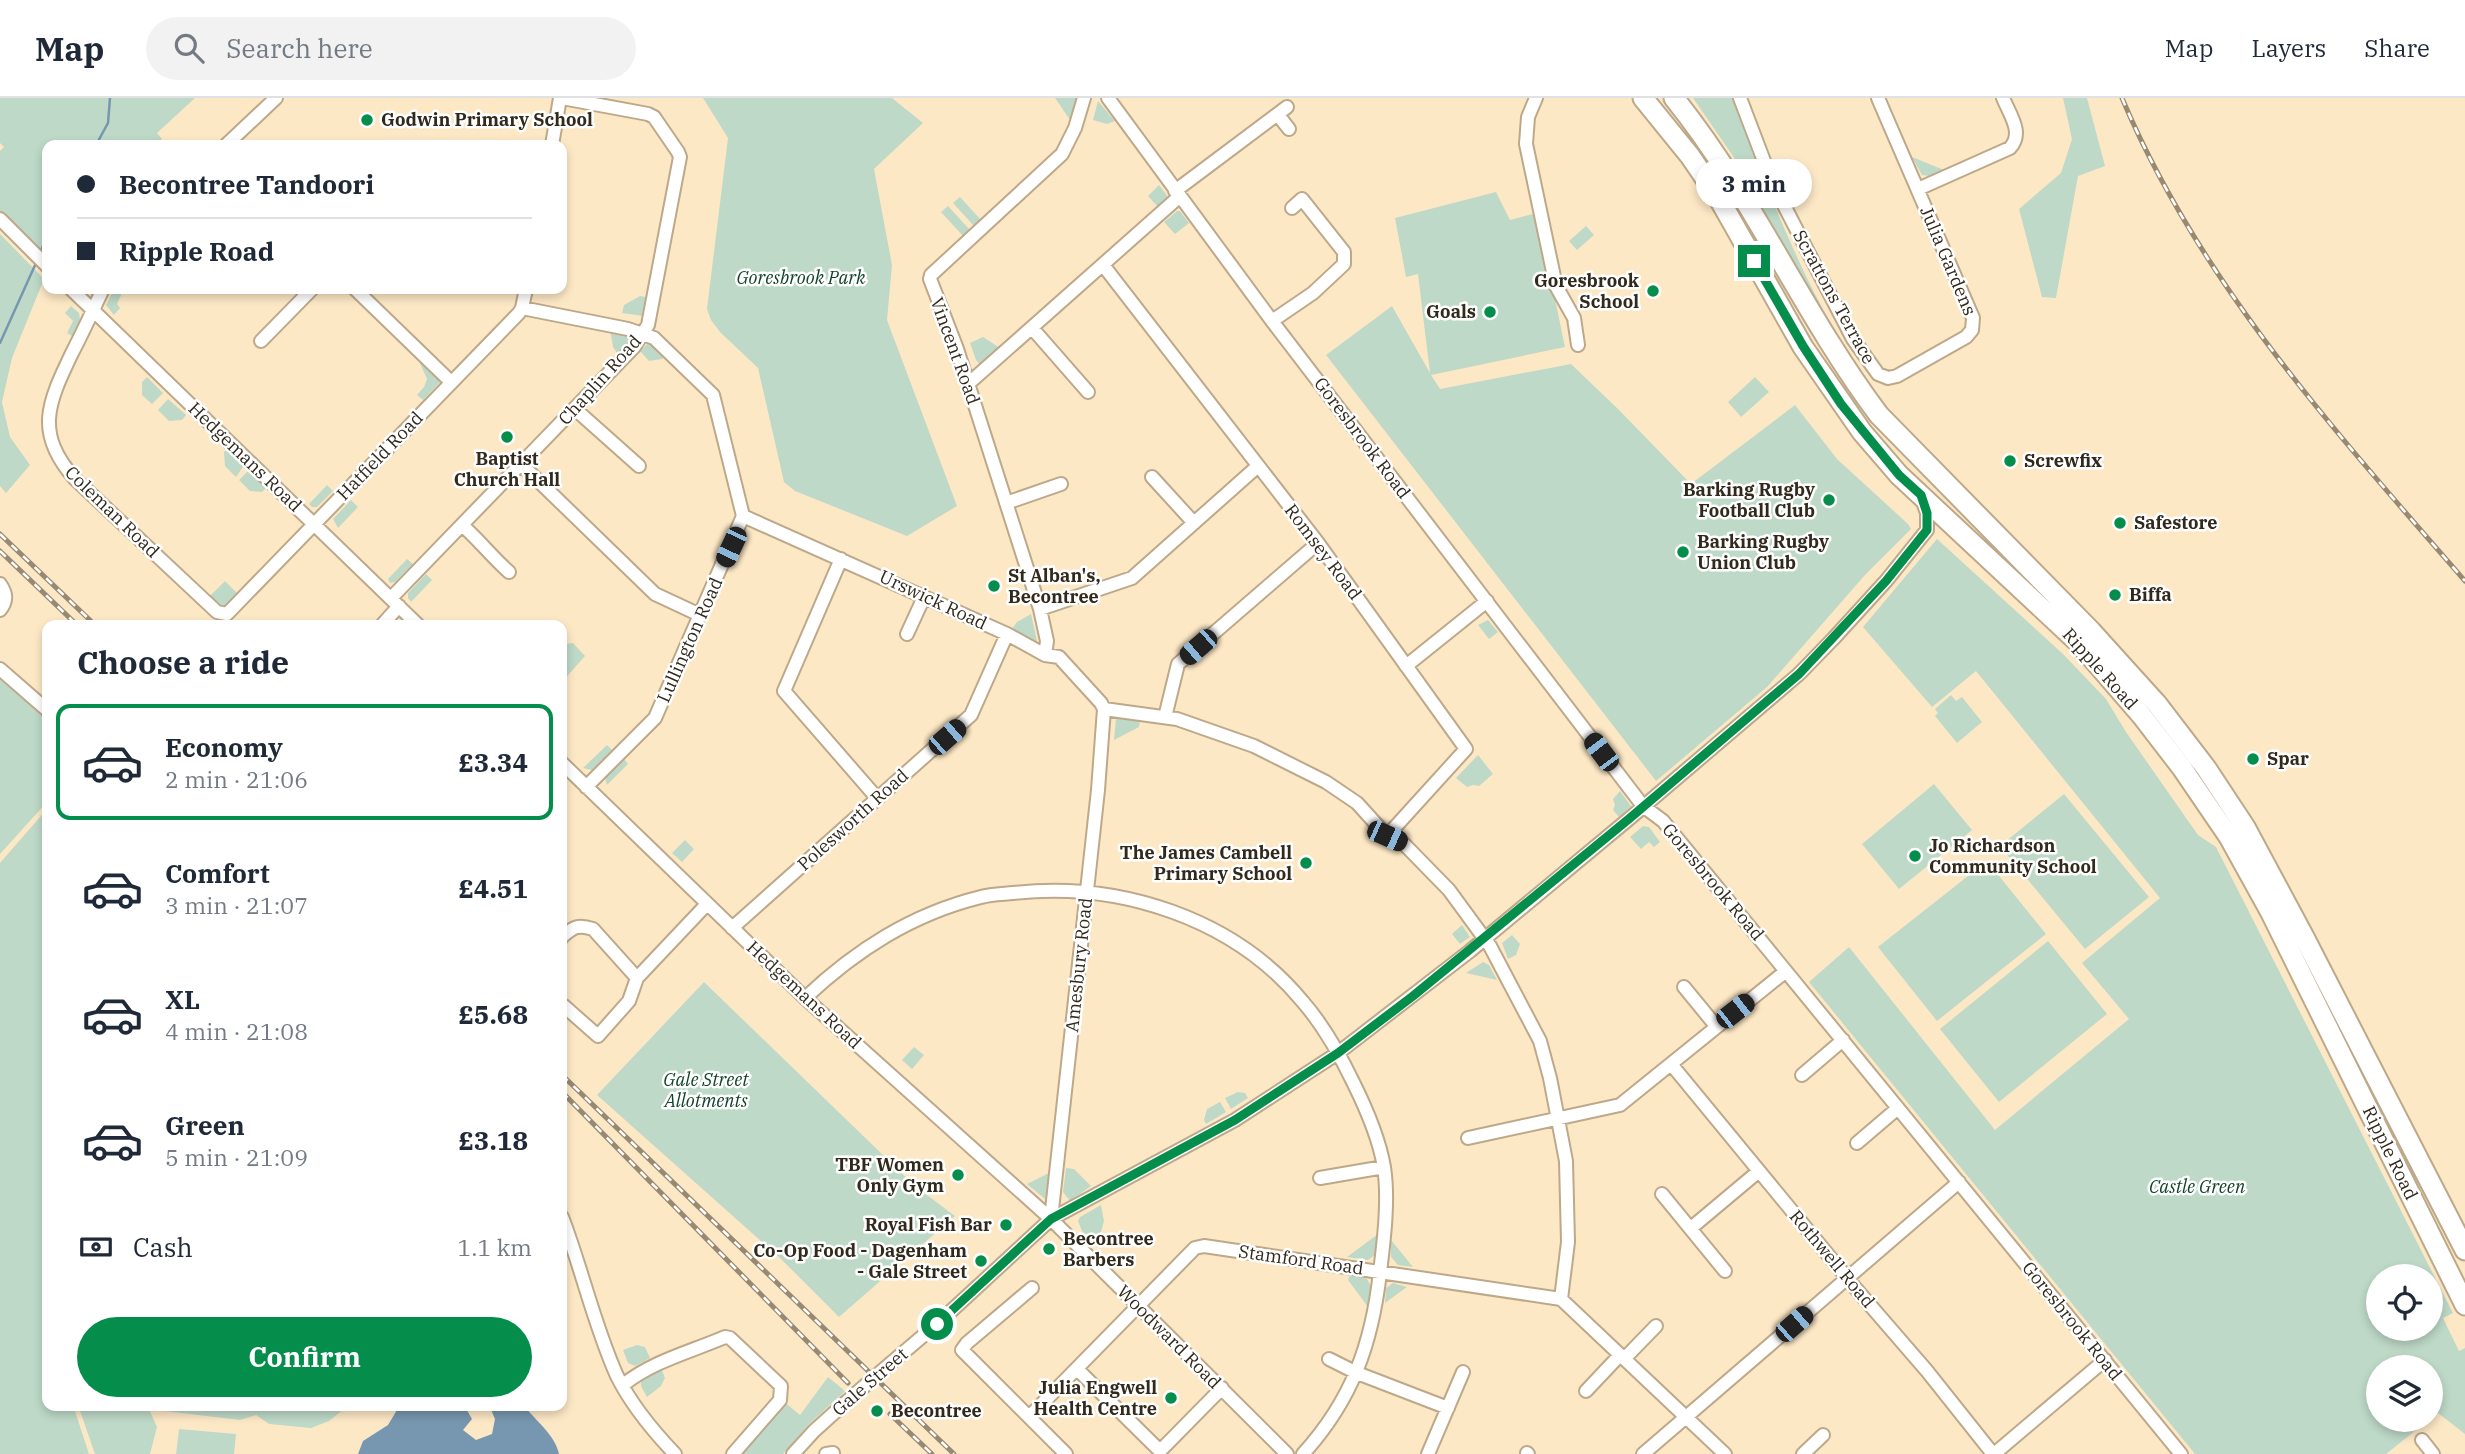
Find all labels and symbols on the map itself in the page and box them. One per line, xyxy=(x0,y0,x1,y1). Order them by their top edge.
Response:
place label: Godwin Primary School xyxy=(381,108,593,131)
marker: Godwin Primary School xyxy=(359,112,375,128)
callout: 3 min xyxy=(1696,159,1812,208)
street label: Julia Gardens xyxy=(1915,203,1982,319)
street label: Scrattons Terrace xyxy=(1788,226,1881,368)
route end xyxy=(1738,245,1770,277)
park label: Goresbrook Park xyxy=(736,266,866,289)
place label: Goresbrook School xyxy=(1534,269,1640,313)
marker: Goresbrook School xyxy=(1645,283,1661,299)
street label: Vincent Road xyxy=(925,294,986,408)
place label: Goals xyxy=(1426,300,1476,323)
marker: Goals xyxy=(1482,304,1498,320)
street label: Chaplin Road xyxy=(553,330,646,430)
street label: Goresbrook Road xyxy=(1309,372,1416,503)
street label: Hedgemans Road xyxy=(184,397,307,517)
street label: Hatfield Road xyxy=(332,406,428,505)
marker: Baptist Church Hall xyxy=(499,429,515,445)
place label: Baptist Church Hall xyxy=(454,447,560,491)
place label: Screwfix xyxy=(2024,449,2102,472)
marker: Screwfix xyxy=(2002,453,2018,469)
street label: Coleman Road xyxy=(60,461,164,562)
place label: Barking Rugby Football Club xyxy=(1683,478,1816,522)
marker: Barking Rugby Football Club xyxy=(1821,492,1837,508)
street label: Romsey Road xyxy=(1280,499,1367,604)
place label: Safestore xyxy=(2134,511,2218,534)
marker: Safestore xyxy=(2112,515,2128,531)
car xyxy=(713,524,750,570)
place label: Barking Rugby Union Club xyxy=(1697,530,1830,574)
marker: Barking Rugby Union Club xyxy=(1675,544,1691,560)
place label: St Alban's, Becontree xyxy=(1008,564,1101,608)
street label: Urswick Road xyxy=(876,565,991,635)
street label: Lullington Road xyxy=(652,574,727,706)
marker: St Alban's, Becontree xyxy=(986,578,1002,594)
place label: Biffa xyxy=(2129,583,2172,606)
marker: Biffa xyxy=(2107,587,2123,603)
street label: Ripple Road xyxy=(2058,623,2143,714)
car xyxy=(1176,625,1221,669)
car xyxy=(925,715,970,759)
car xyxy=(1580,729,1623,775)
place label: Spar xyxy=(2267,747,2309,770)
marker: Spar xyxy=(2245,751,2261,767)
street label: Polesworth Road xyxy=(792,764,913,876)
car xyxy=(1364,818,1411,854)
street label: Goresbrook Road xyxy=(1658,818,1769,945)
place label: Jo Richardson Community School xyxy=(1929,834,2097,878)
place label: The James Cambell Primary School xyxy=(1120,841,1292,885)
marker: Jo Richardson Community School xyxy=(1907,848,1923,864)
marker: The James Cambell Primary School xyxy=(1298,855,1314,871)
street label: Amesbury Road xyxy=(1060,897,1097,1033)
street label: Hedgemans Road xyxy=(742,936,867,1054)
car xyxy=(1712,990,1759,1032)
park label: Gale Street Allotments xyxy=(663,1068,749,1112)
street label: Ripple Road xyxy=(2358,1102,2423,1204)
place label: TBF Women Only Gym xyxy=(835,1153,945,1197)
marker: TBF Women Only Gym xyxy=(950,1167,966,1183)
park label: Castle Green xyxy=(2149,1175,2246,1198)
street label: Rothwell Road xyxy=(1785,1205,1880,1312)
place label: Royal Fish Bar xyxy=(865,1213,992,1236)
marker: Royal Fish Bar xyxy=(998,1217,1014,1233)
place label: Becontree Barbers xyxy=(1063,1227,1154,1271)
place label: Co-Op Food - Dagenham - Gale Street xyxy=(753,1239,968,1283)
street label: Stamford Road xyxy=(1237,1239,1365,1280)
marker: Becontree Barbers xyxy=(1041,1241,1057,1257)
marker: Co-Op Food - Dagenham - Gale Street xyxy=(973,1253,989,1269)
street label: Goresbrook Road xyxy=(2017,1257,2127,1385)
street label: Woodward Road xyxy=(1112,1280,1226,1394)
car xyxy=(1772,1302,1817,1346)
route start xyxy=(921,1308,953,1340)
street label: Gale Street xyxy=(827,1343,912,1421)
place label: Julia Engwell Health Centre xyxy=(1034,1376,1157,1420)
marker: Julia Engwell Health Centre xyxy=(1163,1390,1179,1406)
place label: Becontree xyxy=(891,1399,982,1422)
marker: Becontree xyxy=(869,1403,885,1419)

